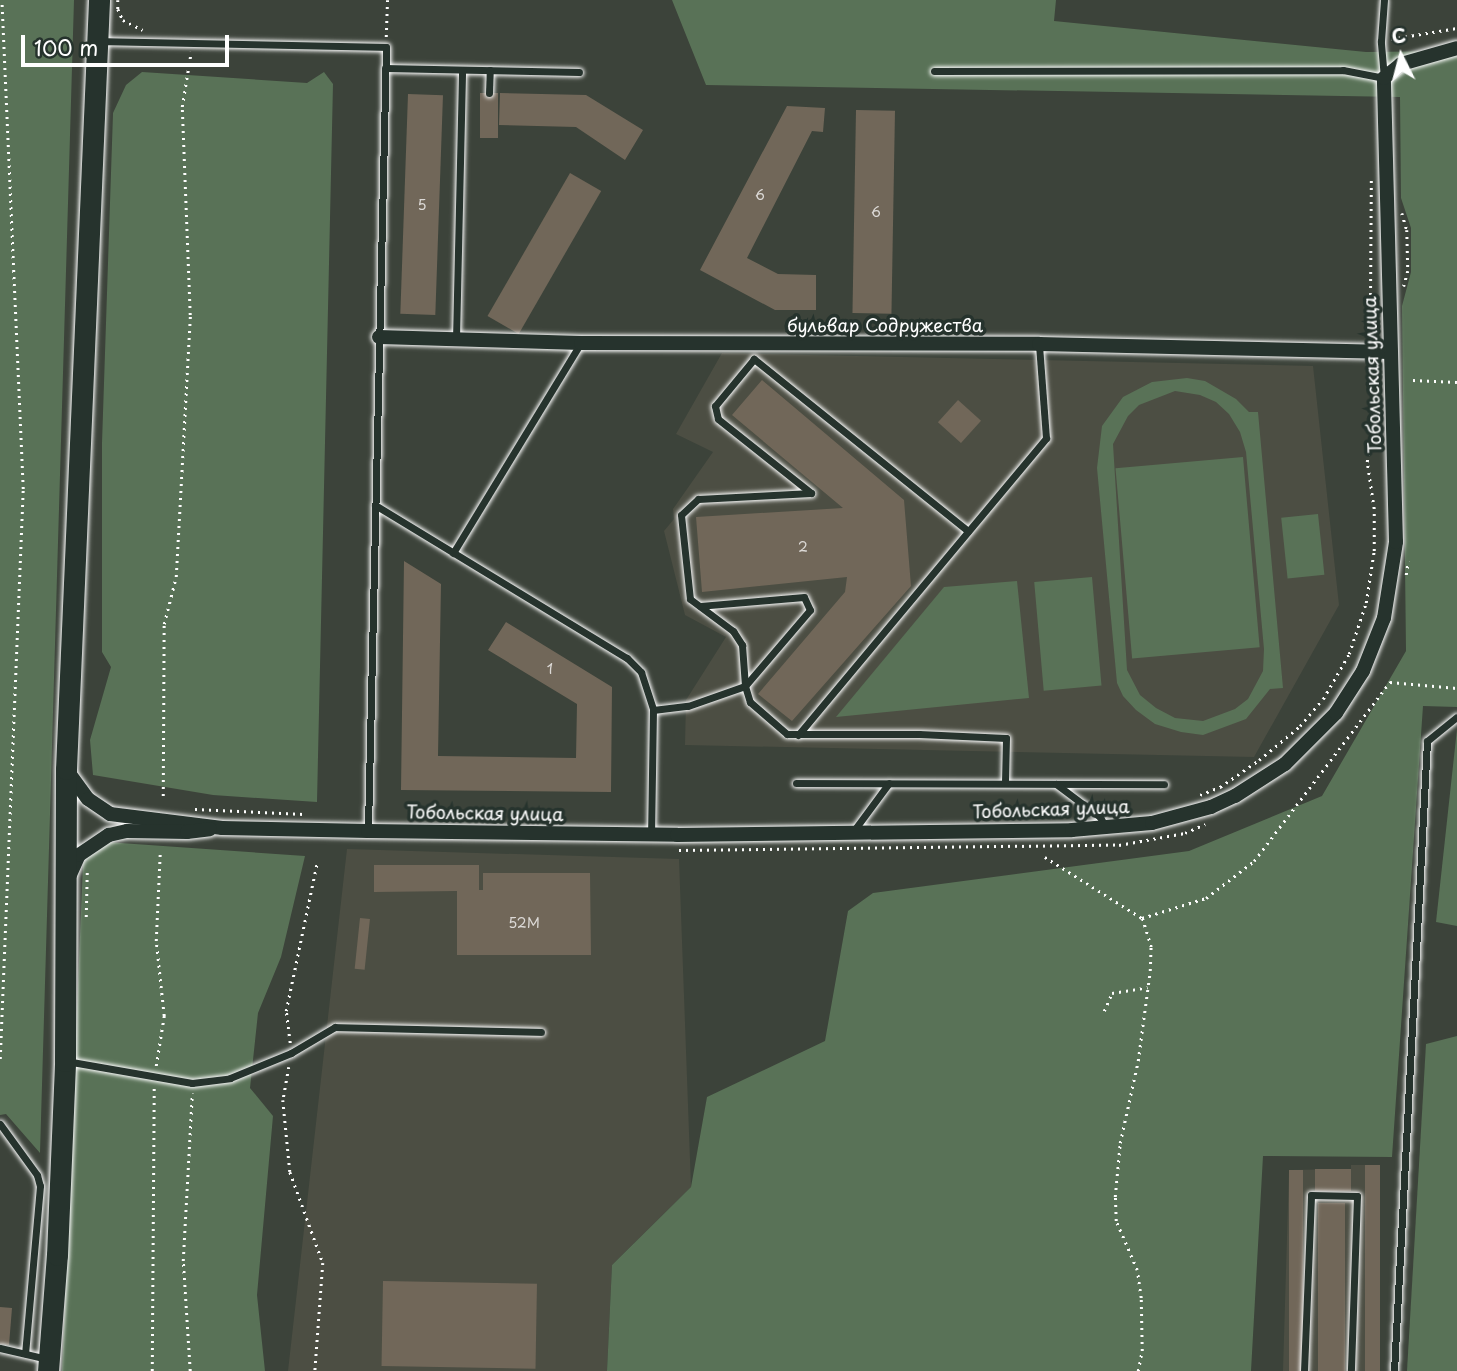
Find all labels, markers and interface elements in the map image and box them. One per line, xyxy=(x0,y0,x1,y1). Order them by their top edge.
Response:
text: С xyxy=(1390,20,1407,50)
scale bar xyxy=(24,21,233,65)
north arrow xyxy=(1366,21,1436,91)
text: 100 m xyxy=(34,31,98,63)
house number: 6 xyxy=(755,187,765,203)
house number: 5 xyxy=(417,197,427,213)
house number: 6 xyxy=(871,204,881,220)
street label: Тобольская улица xyxy=(1358,295,1386,455)
street label: бульвар Содружества xyxy=(787,314,983,336)
house number: 2 xyxy=(798,539,808,555)
house number: 1 xyxy=(547,661,553,677)
street label: Тобольская улица xyxy=(971,795,1131,823)
street label: Тобольская улица xyxy=(406,801,564,825)
house number: 52М xyxy=(508,915,540,931)

